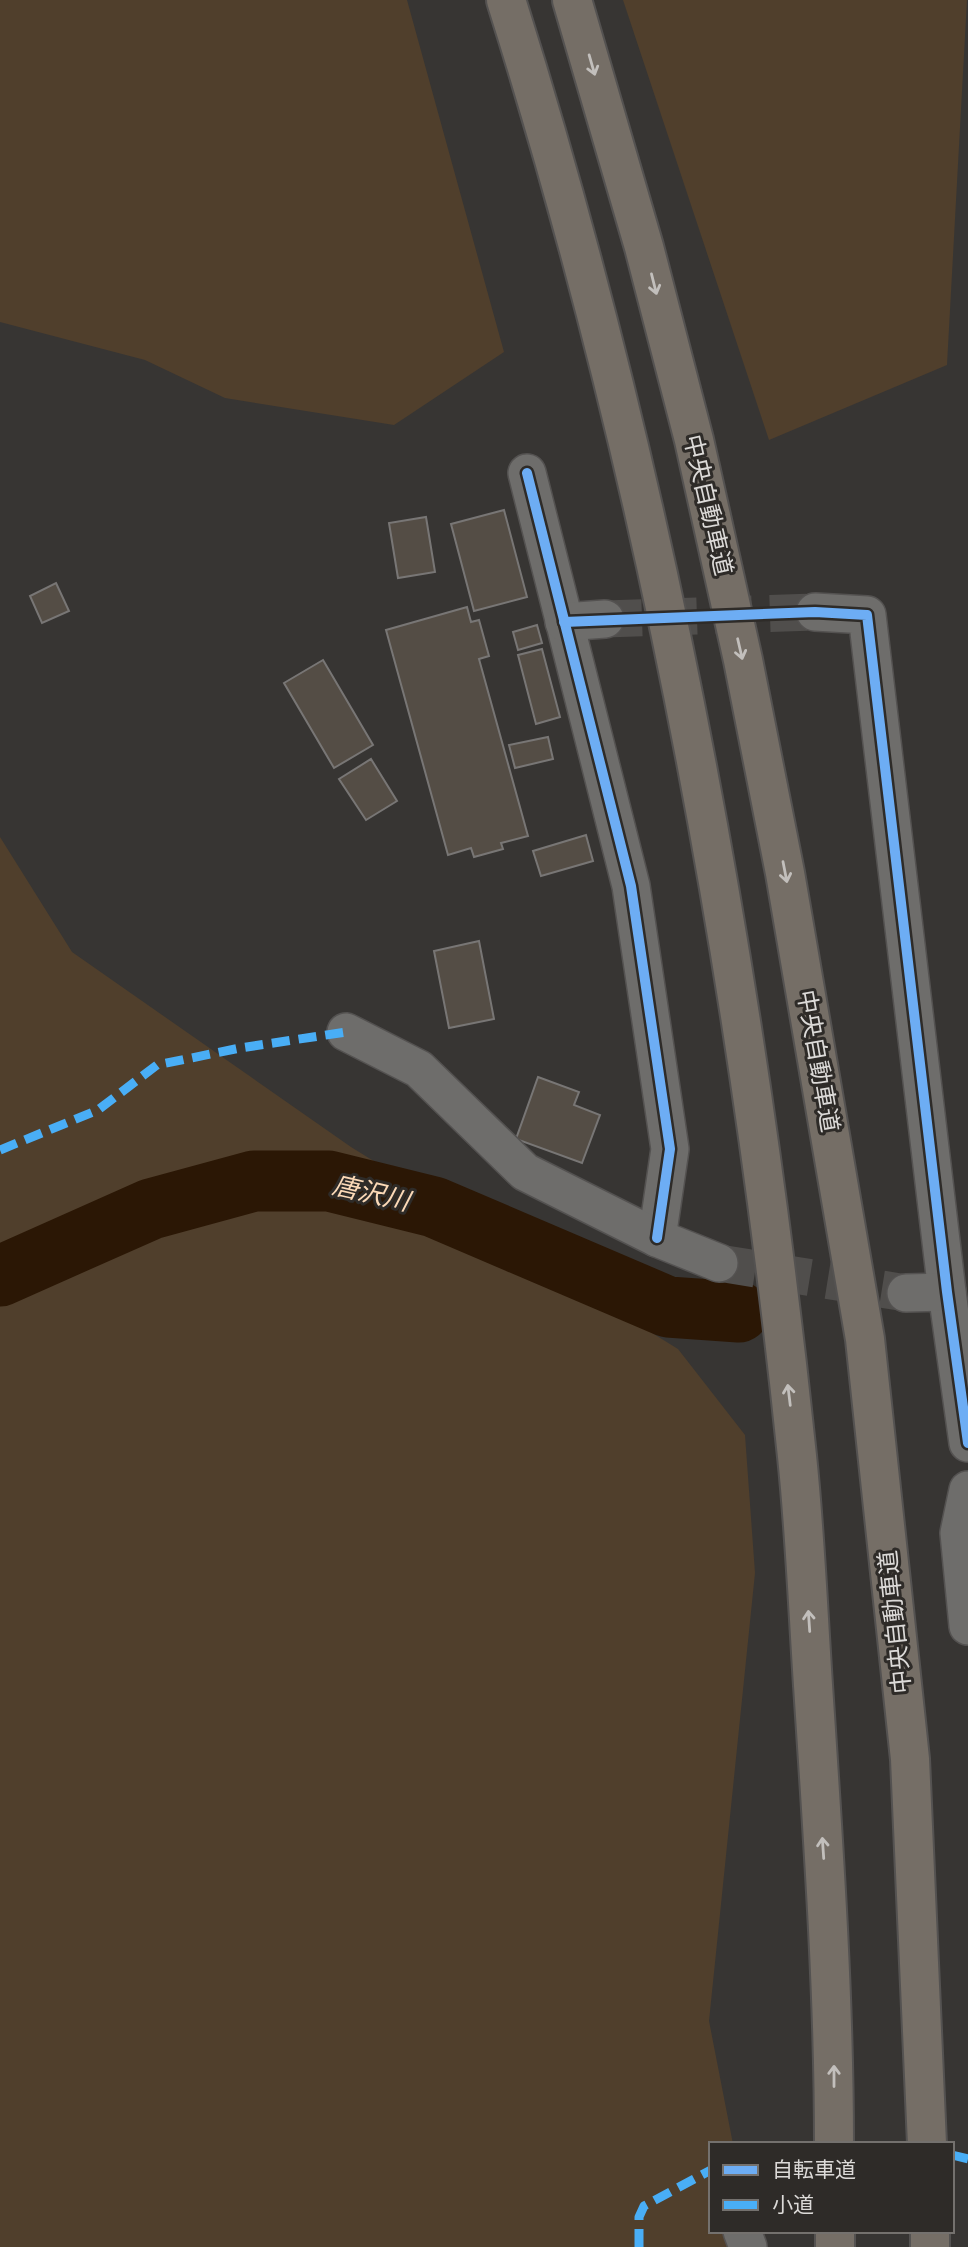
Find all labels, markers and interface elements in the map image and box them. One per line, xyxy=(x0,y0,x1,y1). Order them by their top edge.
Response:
one-way arrow xyxy=(587,54,600,76)
one-way arrow xyxy=(648,272,661,295)
street label: 中央自動車道 xyxy=(678,432,738,578)
one-way arrow xyxy=(734,637,748,660)
one-way arrow xyxy=(779,860,792,883)
street label: 中央自動車道 xyxy=(792,988,844,1134)
water label: 唐沢川 xyxy=(329,1170,415,1218)
one-way arrow xyxy=(783,1384,796,1407)
street label: 中央自動車道 xyxy=(874,1549,916,1695)
one-way arrow xyxy=(802,1610,815,1633)
one-way arrow xyxy=(817,1837,830,1860)
one-way arrow xyxy=(827,2064,841,2087)
legend xyxy=(709,2142,954,2233)
text: 自転車道 xyxy=(772,2157,856,2182)
text: 小道 xyxy=(772,2192,814,2217)

